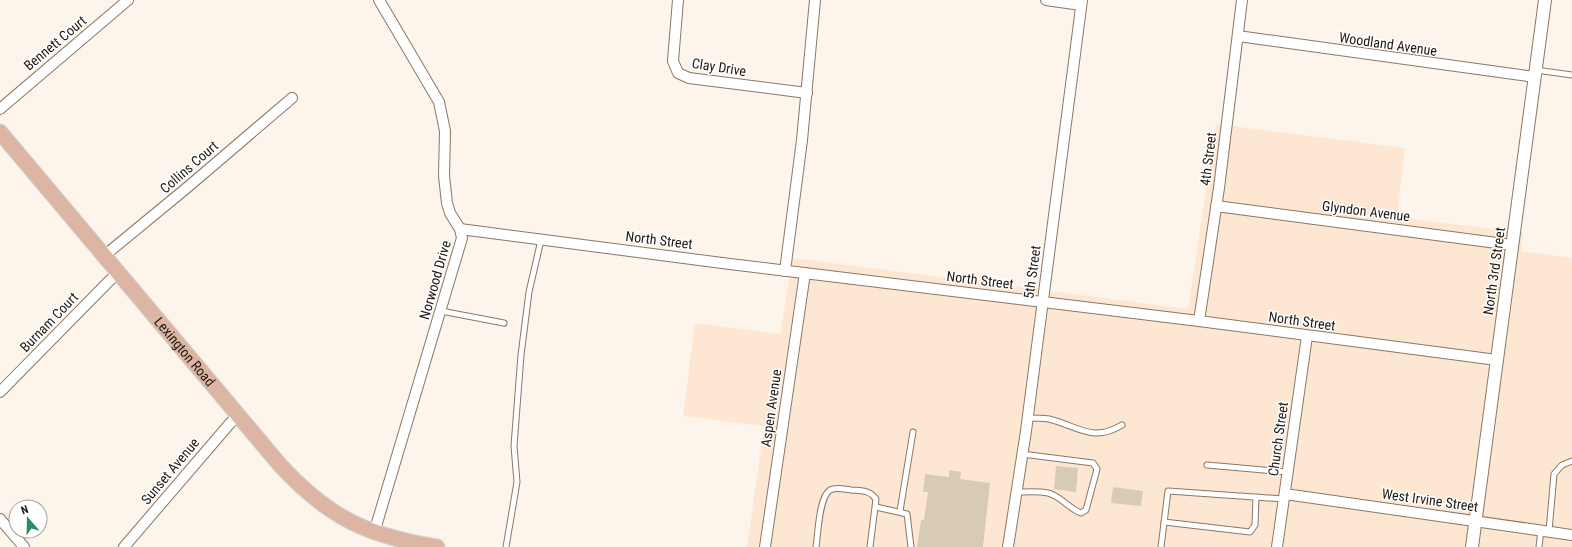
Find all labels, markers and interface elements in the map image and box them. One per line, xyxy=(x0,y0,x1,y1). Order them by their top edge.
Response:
street label: Bennett Court xyxy=(21,12,89,74)
street label: Woodland Avenue xyxy=(1338,29,1438,59)
street label: Clay Drive xyxy=(691,55,748,79)
street label: 4th Street xyxy=(1197,131,1219,187)
street label: Collins Court xyxy=(157,138,221,196)
street label: Glyndon Avenue xyxy=(1321,198,1411,224)
street label: North 3rd Street xyxy=(1480,226,1508,316)
street label: North Street xyxy=(625,228,693,252)
street label: Norwood Drive xyxy=(416,238,454,321)
street label: 5th Street xyxy=(1020,244,1044,300)
street label: North Street xyxy=(946,268,1014,292)
street label: Burnam Court xyxy=(17,289,81,355)
street label: North Street xyxy=(1268,308,1336,334)
street label: Lexington Road xyxy=(151,314,218,390)
street label: Aspen Avenue xyxy=(758,368,784,448)
street label: Church Street xyxy=(1265,401,1291,477)
street label: Sunset Avenue xyxy=(138,434,203,507)
street label: West Irvine Street xyxy=(1381,485,1479,515)
north arrow xyxy=(8,499,48,539)
text: N xyxy=(19,503,30,517)

